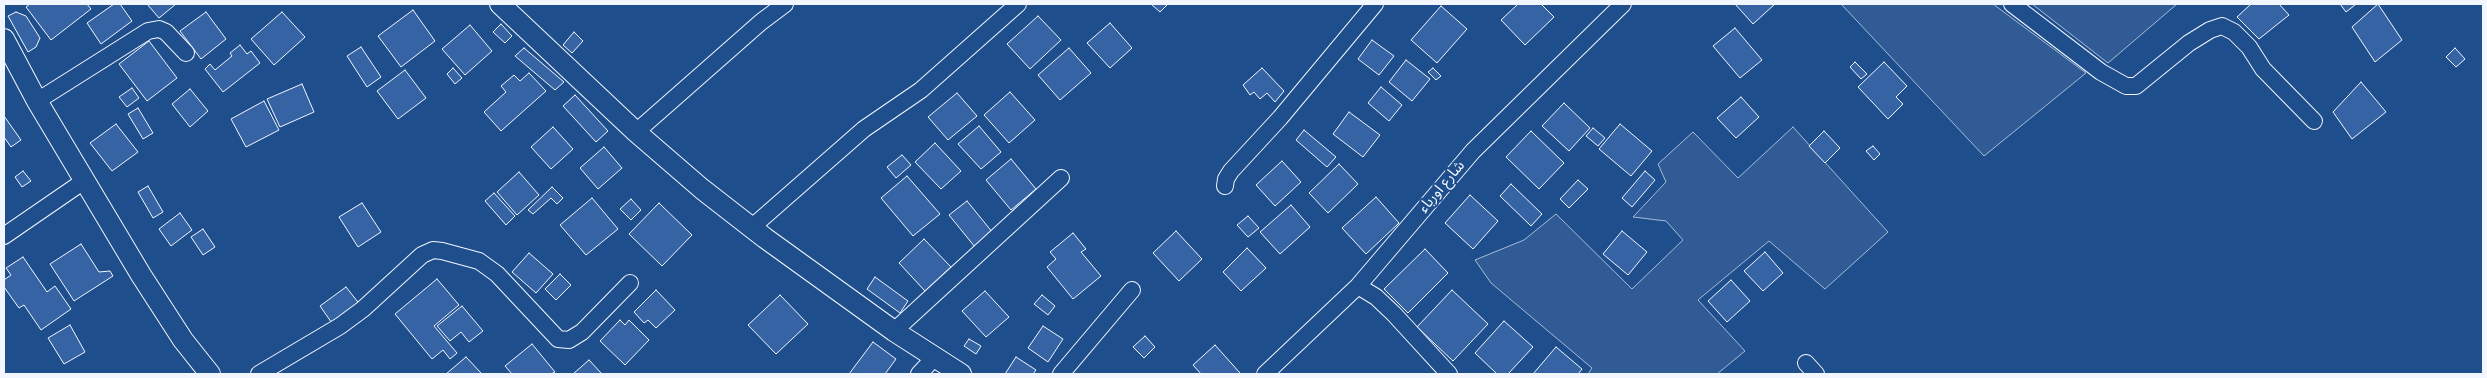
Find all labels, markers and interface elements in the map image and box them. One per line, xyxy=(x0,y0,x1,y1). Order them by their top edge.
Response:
street label: شارع اورباء xyxy=(1415,157,1469,217)

